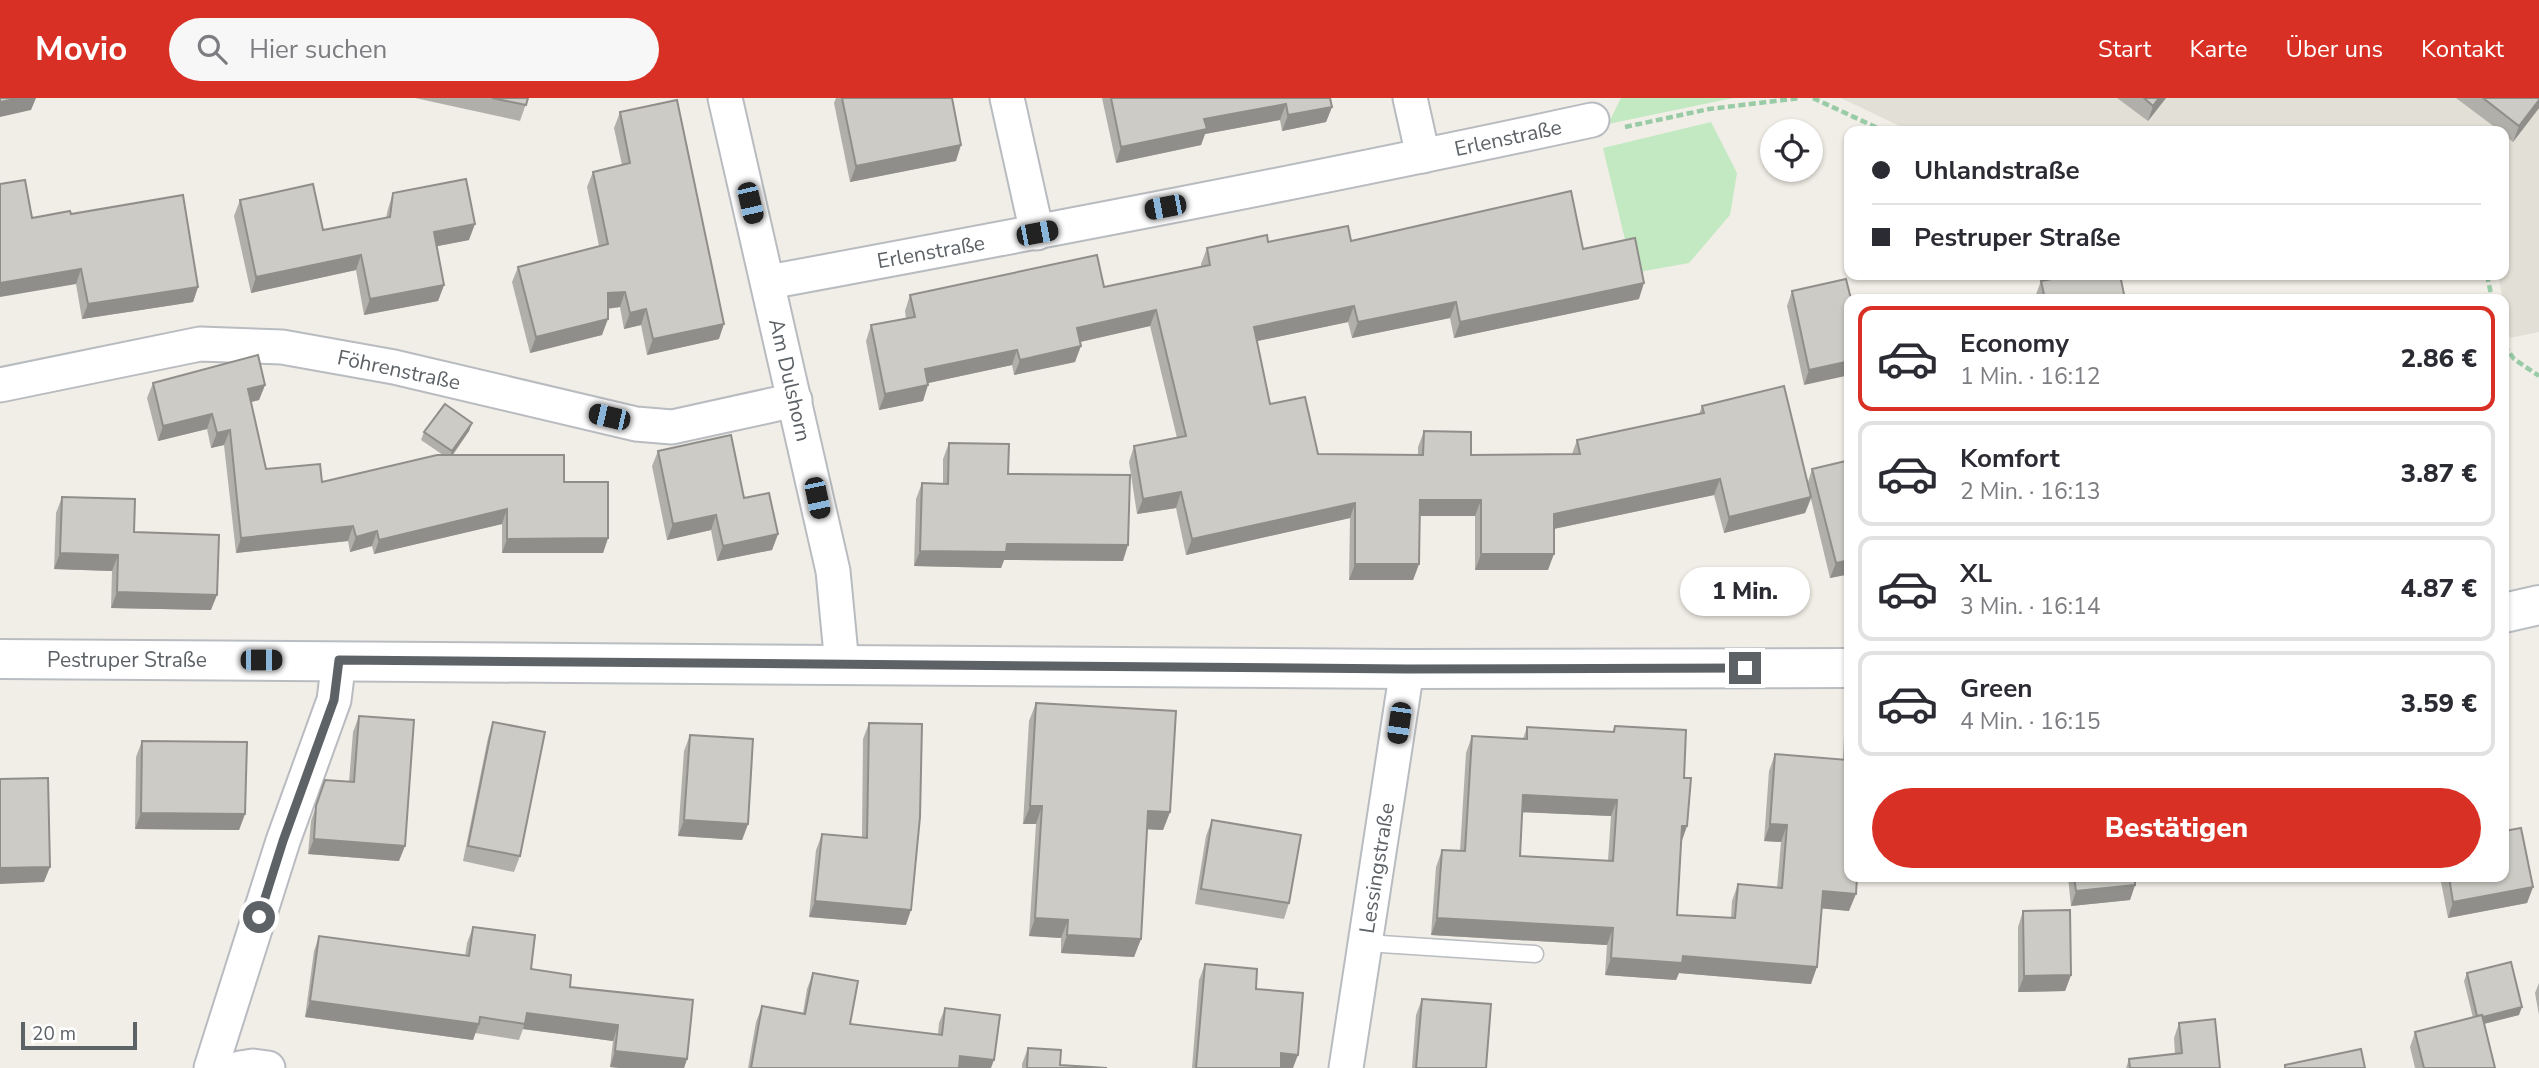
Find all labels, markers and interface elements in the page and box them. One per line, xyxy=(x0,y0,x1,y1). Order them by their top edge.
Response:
search box xyxy=(169,18,659,81)
text: Movio xyxy=(35,27,127,72)
icon: search xyxy=(193,30,231,68)
text: Hier suchen xyxy=(249,32,387,67)
text: Start xyxy=(2098,33,2151,65)
text: Karte xyxy=(2189,33,2247,65)
text: Über uns xyxy=(2285,33,2383,65)
text: Kontakt xyxy=(2421,33,2504,65)
street label: Erlenstraße xyxy=(1452,113,1564,163)
map controls xyxy=(1760,119,1823,182)
button: locate xyxy=(1760,119,1823,182)
text: Uhlandstraße xyxy=(1914,153,2080,188)
car xyxy=(736,180,765,226)
car xyxy=(1143,193,1188,221)
car xyxy=(1015,219,1060,247)
text: Pestruper Straße xyxy=(1914,220,2121,255)
street label: Erlenstraße xyxy=(875,229,987,275)
street label: Am Dulshorn xyxy=(762,316,818,444)
text: Economy xyxy=(1960,326,2069,361)
icon: car xyxy=(1876,327,1939,390)
text: 2.86 € xyxy=(2401,341,2477,376)
street label: Föhrenstraße xyxy=(335,343,463,397)
text: 1 Min. · 16:12 xyxy=(1960,361,2101,392)
car xyxy=(587,402,632,432)
text: Komfort xyxy=(1960,441,2060,476)
icon: car xyxy=(1876,442,1939,505)
text: 3.87 € xyxy=(2401,456,2477,491)
car xyxy=(803,475,832,521)
text: 2 Min. · 16:13 xyxy=(1960,476,2101,507)
text: XL xyxy=(1960,556,1992,591)
icon: car xyxy=(1876,557,1939,620)
callout: 1 Min. xyxy=(1680,566,1810,616)
text: 4.87 € xyxy=(2401,571,2477,606)
text: 1 Min. xyxy=(1712,576,1778,607)
text: 3 Min. · 16:14 xyxy=(1960,591,2101,622)
street label: Pestruper Straße xyxy=(47,646,207,674)
car xyxy=(241,650,283,671)
route end xyxy=(1729,652,1761,684)
text: Green xyxy=(1960,671,2033,706)
icon: car xyxy=(1876,672,1939,735)
text: 3.59 € xyxy=(2401,686,2477,721)
car xyxy=(1386,701,1413,745)
text: 4 Min. · 16:15 xyxy=(1960,706,2101,737)
button: Bestätigen xyxy=(1872,788,2481,868)
street label: Lessingstraße xyxy=(1353,801,1401,935)
route start xyxy=(243,901,275,933)
scale bar xyxy=(21,1019,136,1051)
text: 20 m xyxy=(32,1021,76,1047)

